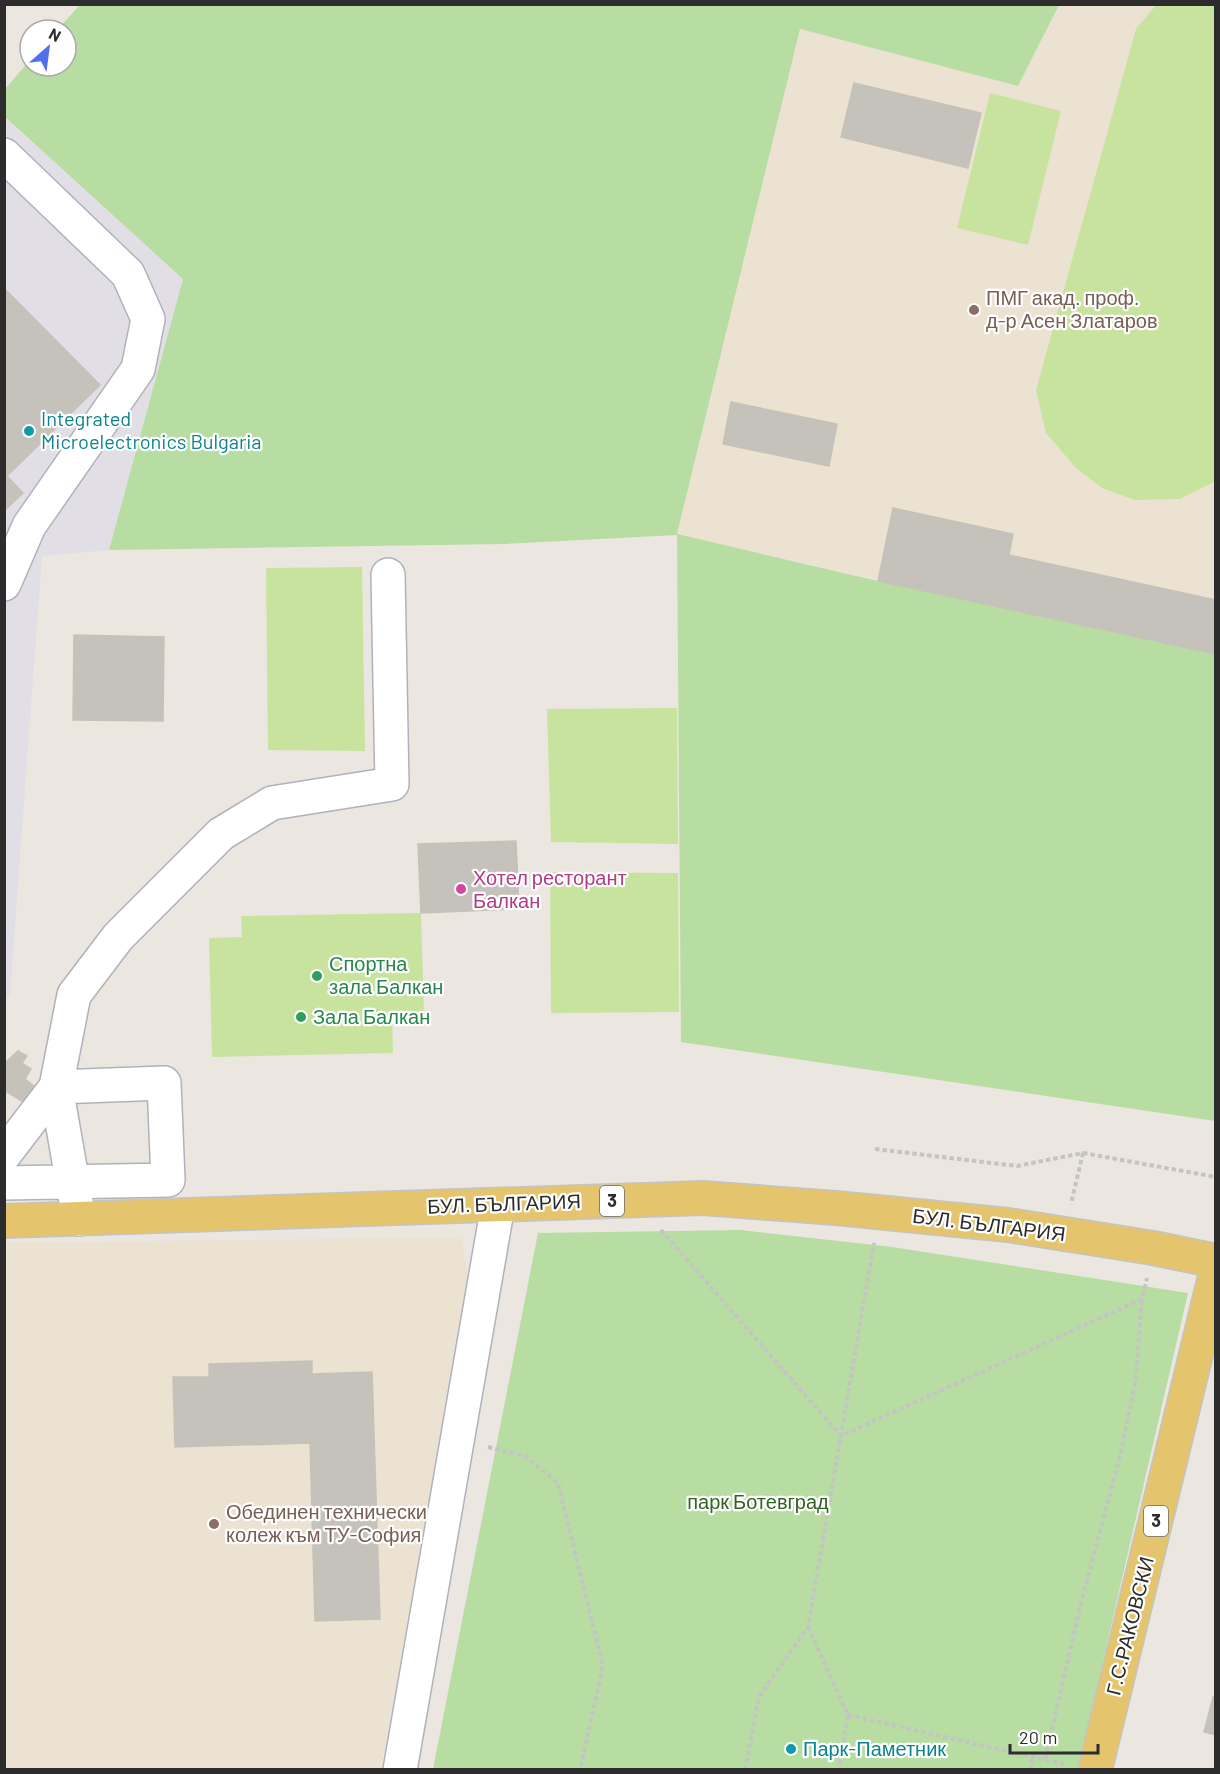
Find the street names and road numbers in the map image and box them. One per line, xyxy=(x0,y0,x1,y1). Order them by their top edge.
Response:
road number: 3 xyxy=(600,1186,624,1216)
street label: БУЛ. БЪЛГАРИЯ xyxy=(427,1188,581,1218)
street label: БУЛ. БЪЛГАРИЯ xyxy=(911,1203,1067,1245)
road number: 3 xyxy=(1144,1506,1168,1536)
street label: Г.С.РАКОВСКИ xyxy=(1100,1554,1158,1697)

